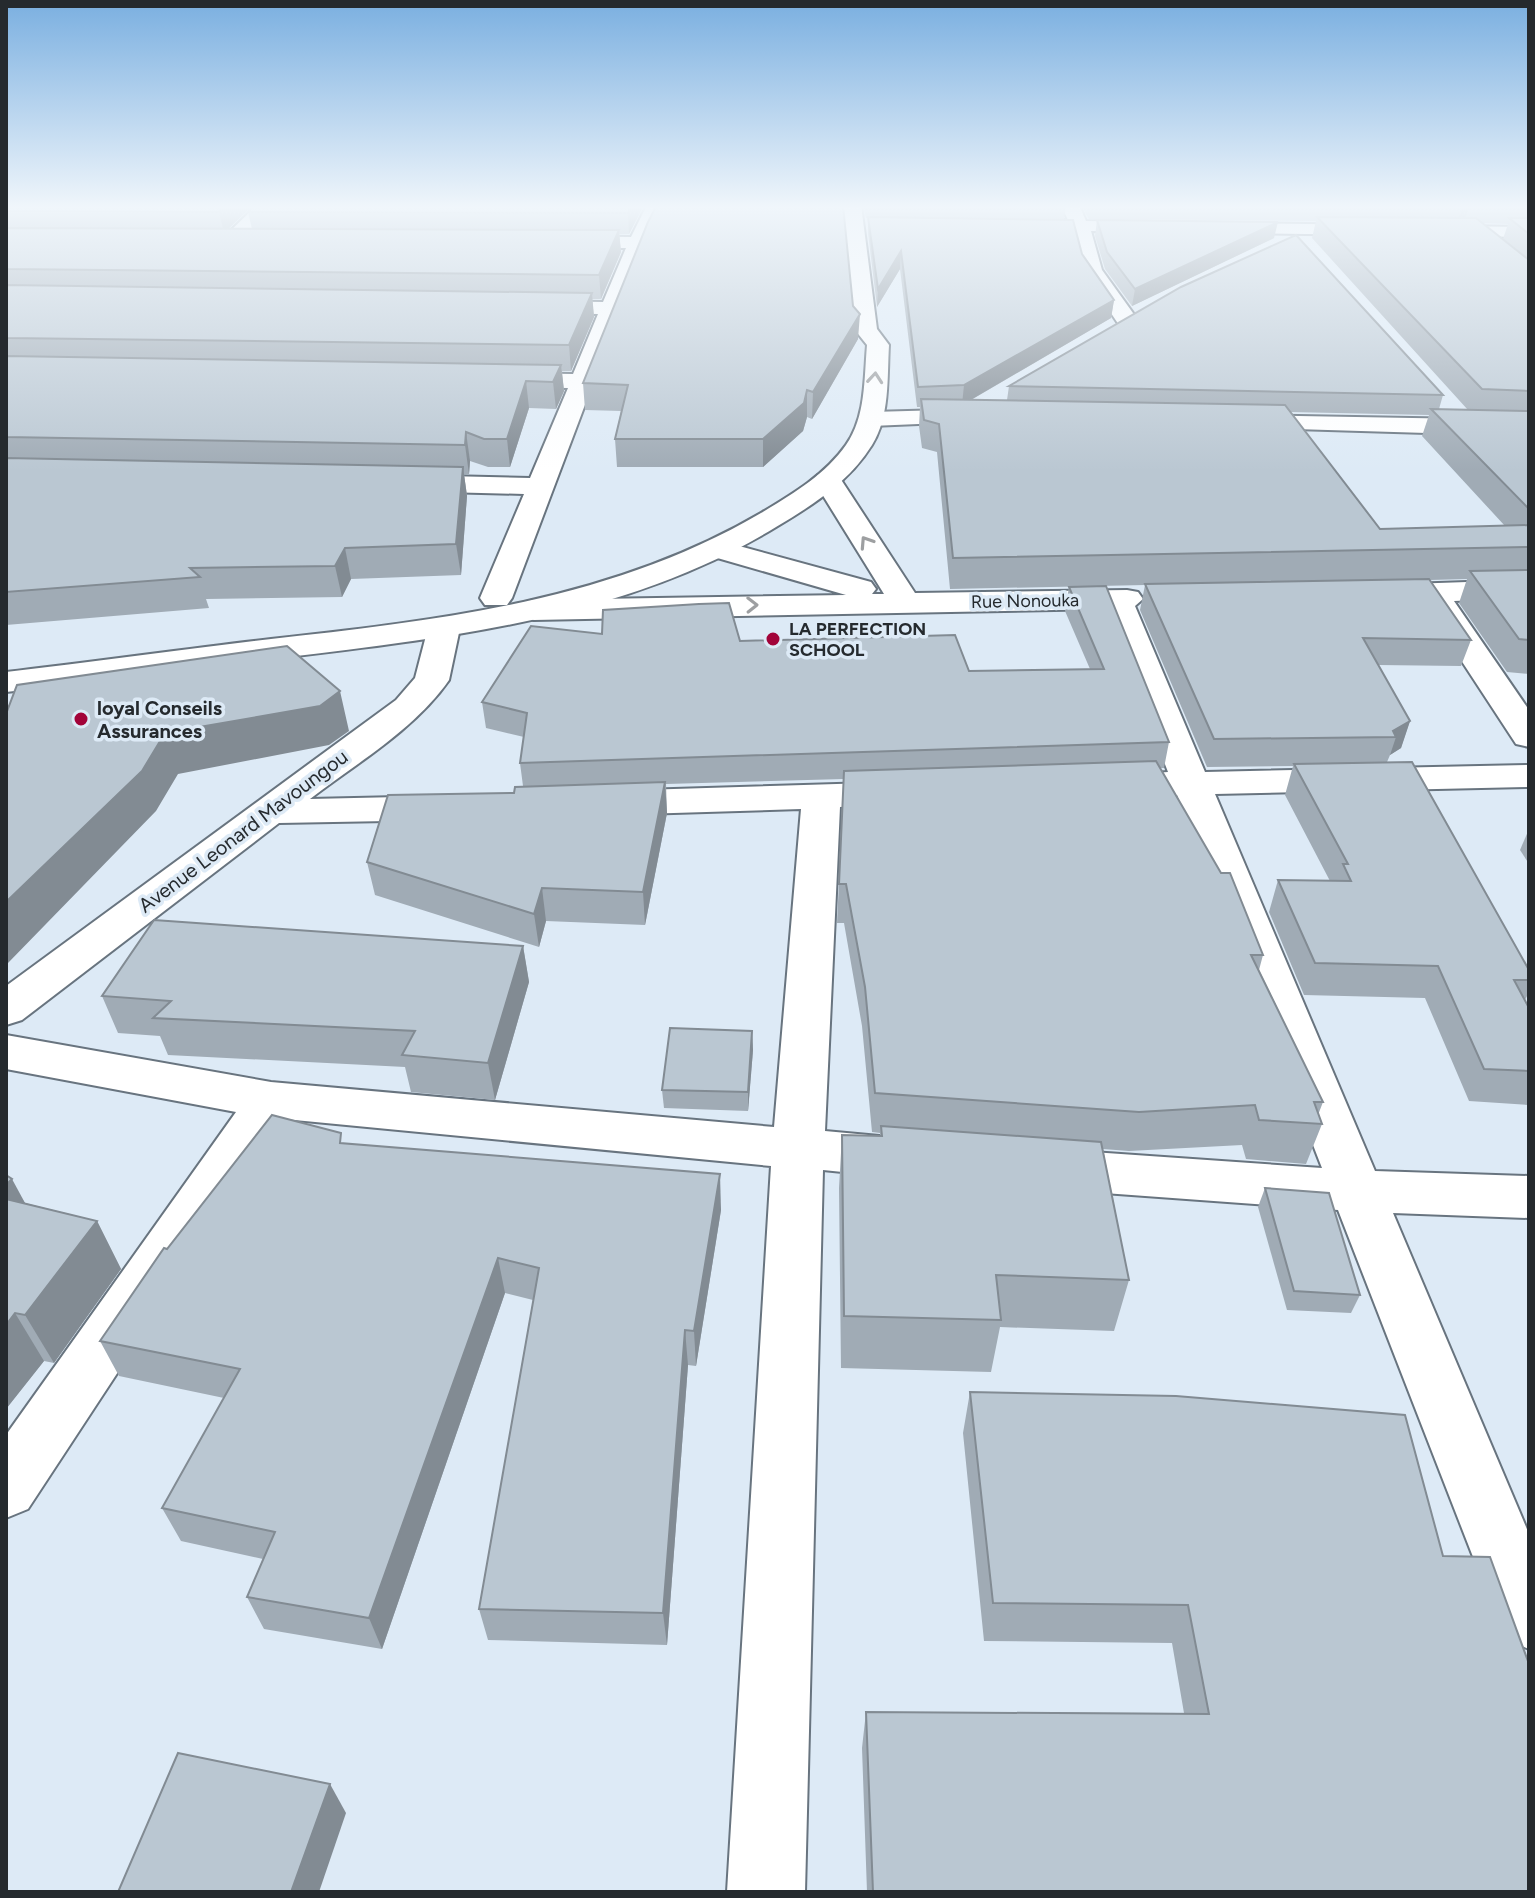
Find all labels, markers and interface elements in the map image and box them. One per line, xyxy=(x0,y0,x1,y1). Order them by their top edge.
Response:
one-way arrow xyxy=(866,371,883,384)
one-way arrow xyxy=(861,536,876,550)
street label: Rue Nonouka xyxy=(971,589,1079,613)
one-way arrow xyxy=(746,596,759,614)
place label: LA PERFECTION SCHOOL xyxy=(789,618,926,661)
marker: LA PERFECTION SCHOOL xyxy=(764,630,782,648)
place label: loyal Conseils Assurances xyxy=(97,696,222,743)
marker: loyal Conseils Assurances xyxy=(72,710,90,728)
street label: Avenue Leonard Mavoungou xyxy=(134,744,352,918)

